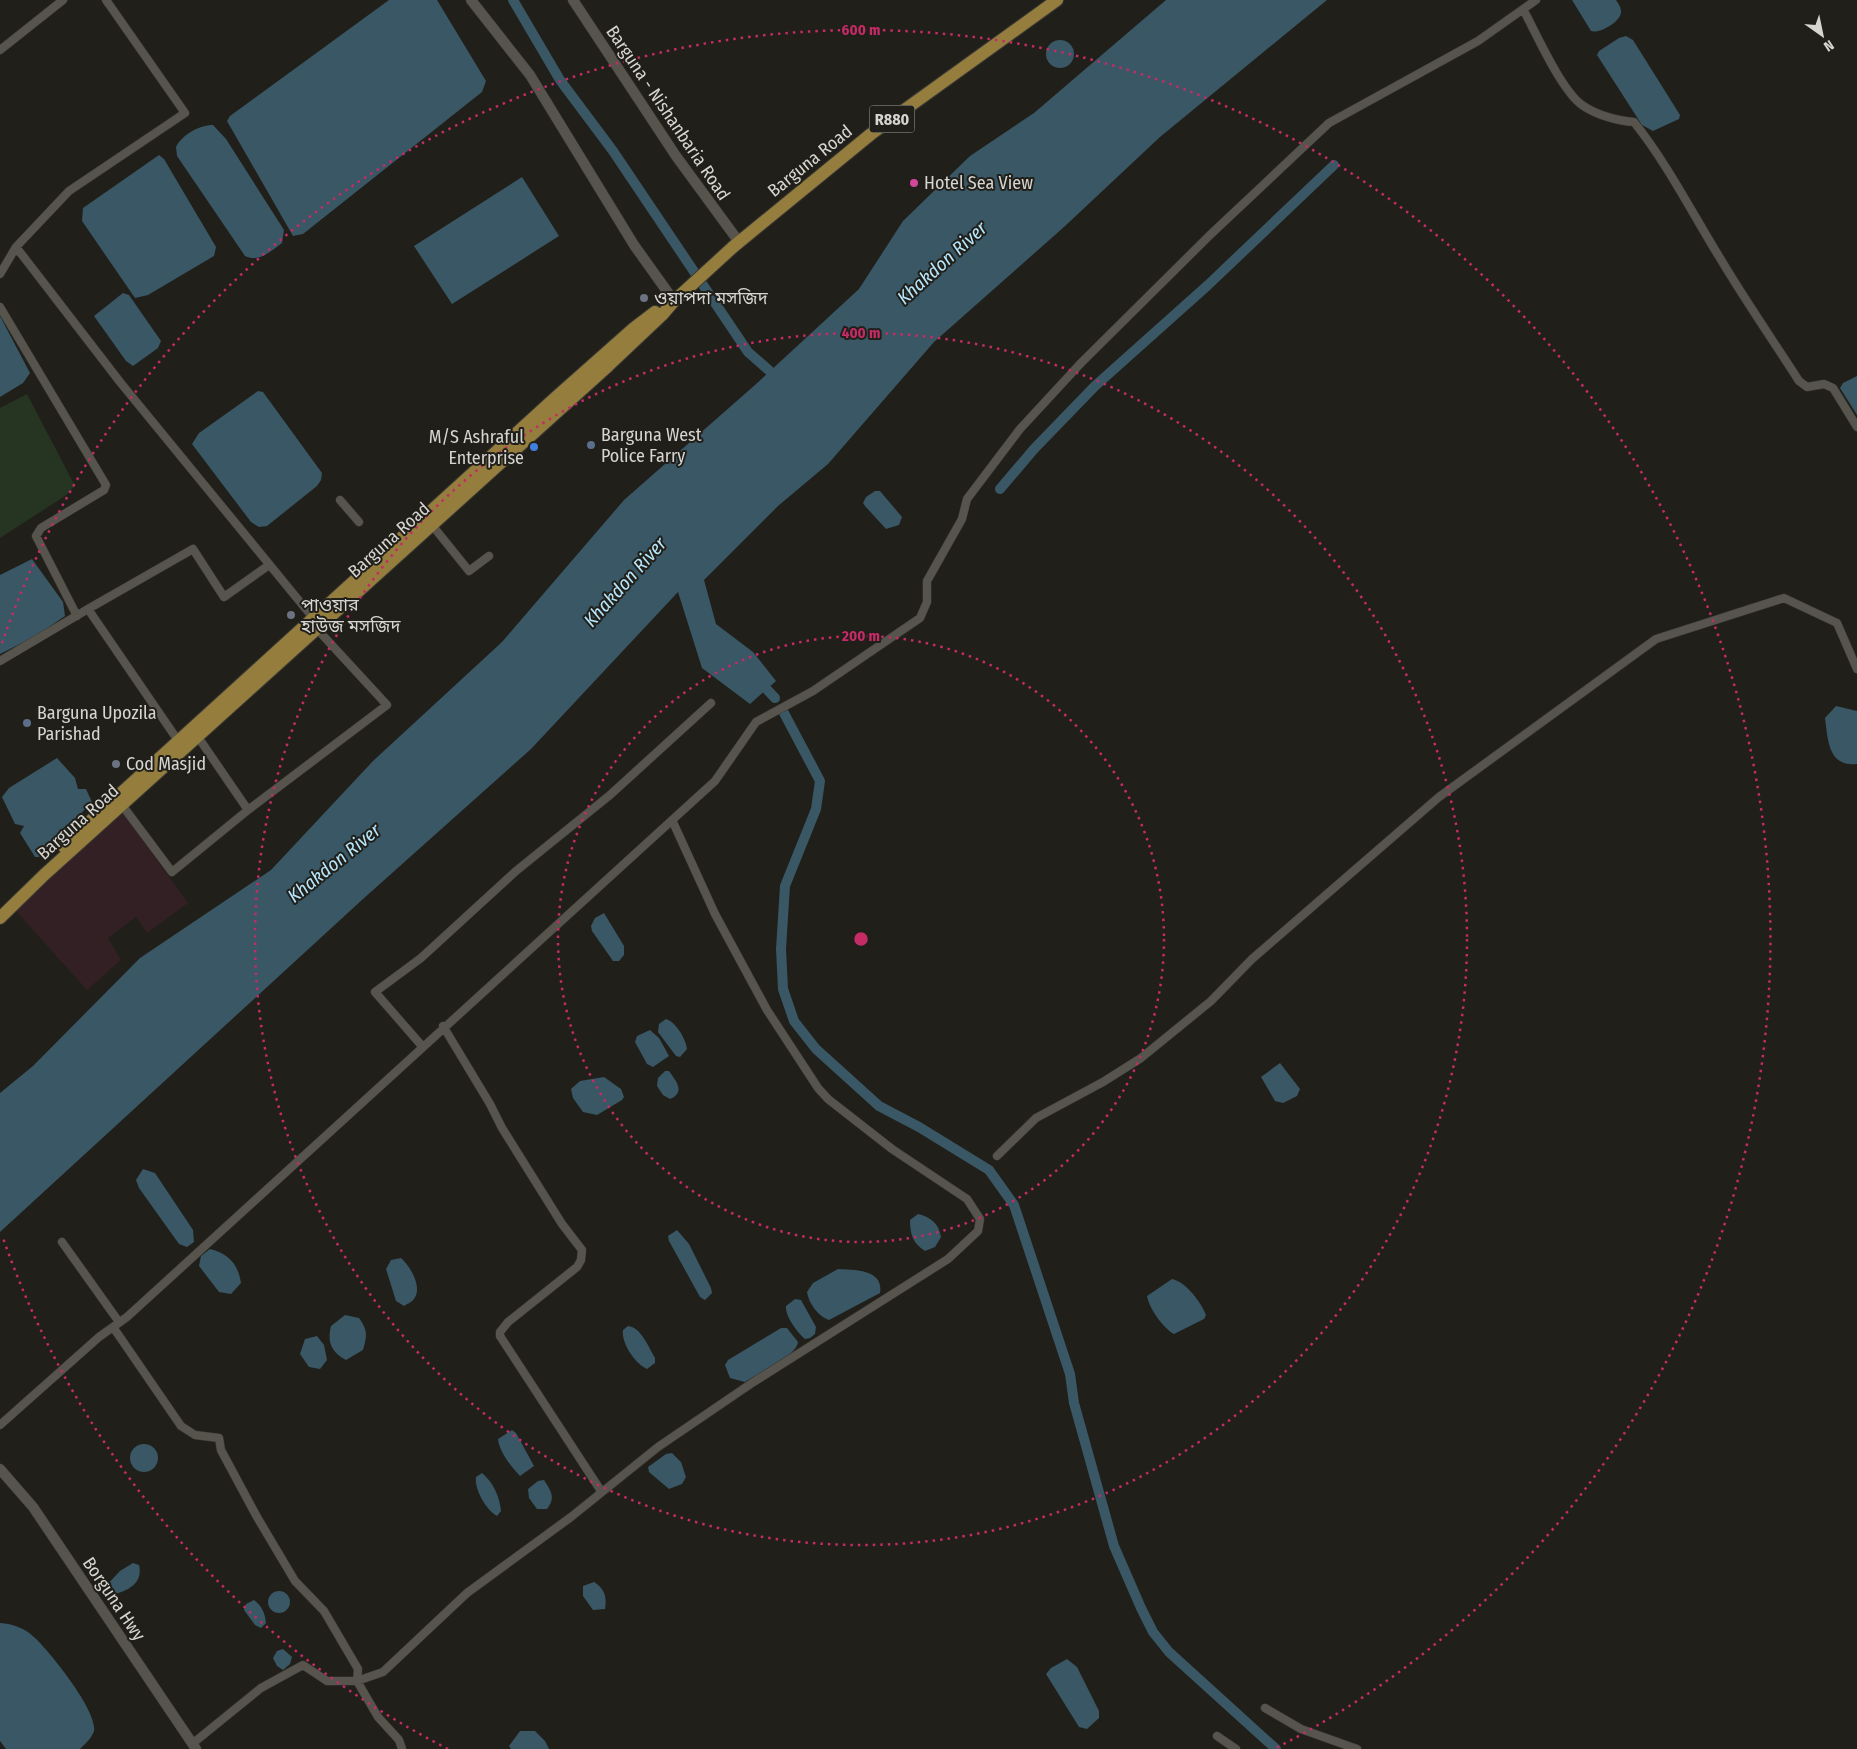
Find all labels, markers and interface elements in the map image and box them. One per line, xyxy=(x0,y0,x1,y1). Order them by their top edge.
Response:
north arrow xyxy=(1797,10,1847,60)
street label: Barguna - Nishanbaria Road xyxy=(601,21,735,205)
text: 600 m xyxy=(842,21,880,39)
text: N xyxy=(1821,36,1837,55)
road number: R880 xyxy=(870,106,914,132)
street label: Barguna Road xyxy=(763,120,857,202)
place label: Hotel Sea View xyxy=(924,172,1033,194)
marker: Hotel Sea View xyxy=(908,177,920,189)
water label: Khakdon River xyxy=(892,216,993,309)
place label: ওয়াপদা মসজিদ xyxy=(654,287,769,309)
marker: ওয়াপদা মসজিদ xyxy=(638,292,650,304)
text: 400 m xyxy=(842,324,880,342)
place label: Barguna West Police Farry xyxy=(601,424,702,467)
place label: M/S Ashraful Enterprise xyxy=(429,426,524,469)
marker: Barguna West Police Farry xyxy=(585,439,597,451)
marker: M/S Ashraful Enterprise xyxy=(528,441,540,453)
street label: Barguna Road xyxy=(344,498,434,582)
water label: Khakdon River xyxy=(579,531,672,632)
place label: পাওয়ার হাউজ মসজিদ xyxy=(300,594,401,637)
marker: পাওয়ার হাউজ মসজিদ xyxy=(285,609,297,621)
text: 200 m xyxy=(841,627,880,645)
place label: Barguna Upozila Parishad xyxy=(37,702,157,745)
marker: Barguna Upozila Parishad xyxy=(21,717,33,729)
place label: Cod Masjid xyxy=(126,753,206,775)
marker: Cod Masjid xyxy=(110,758,122,770)
street label: Barguna Road xyxy=(33,780,123,864)
water label: Khakdon River xyxy=(283,818,386,907)
centre of rings xyxy=(852,930,870,948)
street label: Borguna Hwy xyxy=(78,1553,150,1645)

